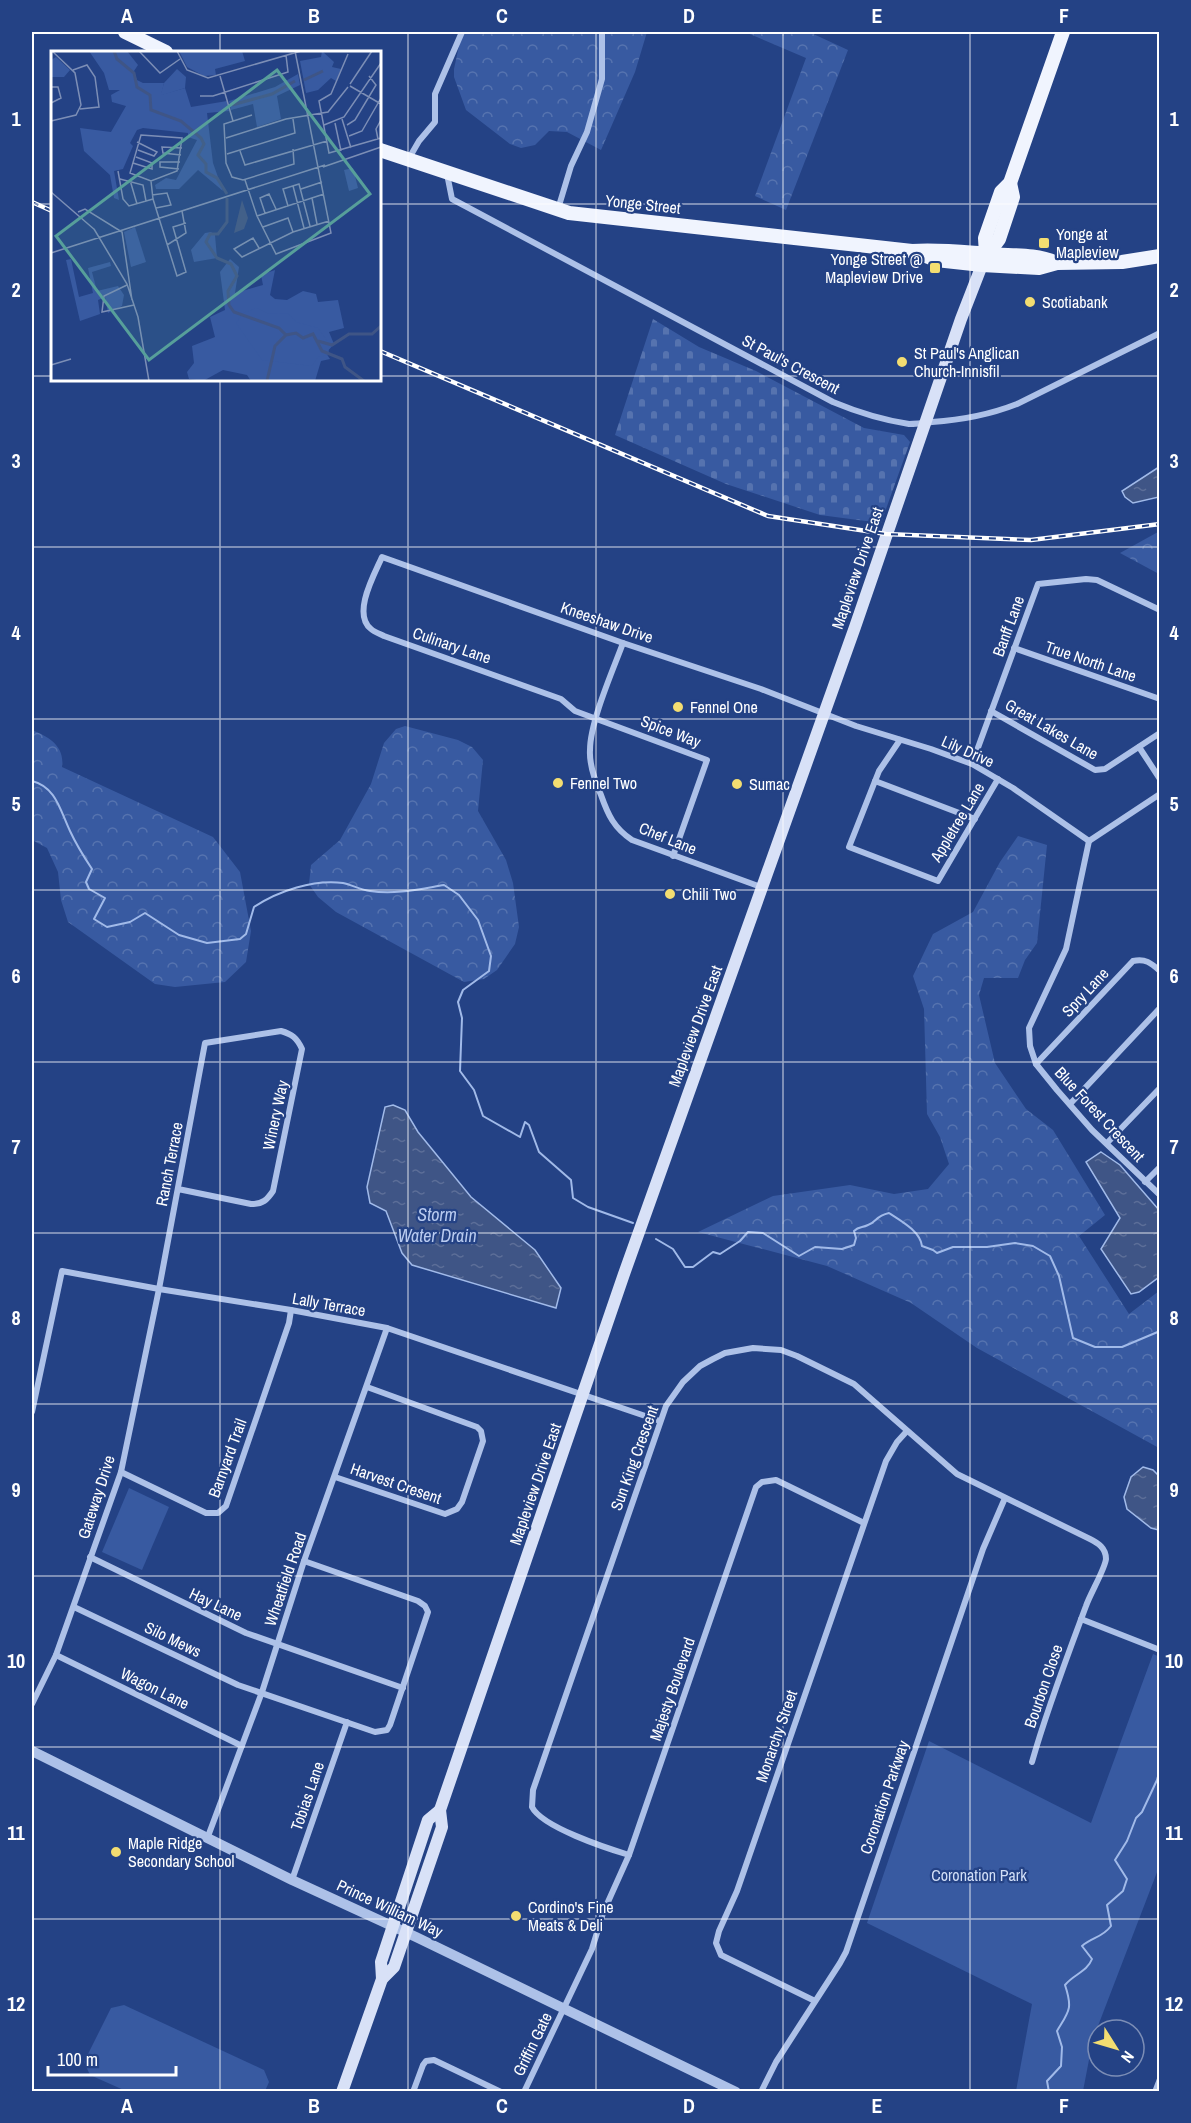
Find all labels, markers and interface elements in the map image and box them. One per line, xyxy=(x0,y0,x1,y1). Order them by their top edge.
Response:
text: A xyxy=(121,2,133,29)
text: B xyxy=(308,2,320,29)
text: C xyxy=(496,2,508,29)
text: D xyxy=(683,2,695,29)
text: E xyxy=(872,2,883,29)
text: F xyxy=(1059,2,1069,29)
inset map xyxy=(51,51,381,381)
text: 1 xyxy=(11,105,21,132)
text: 1 xyxy=(1169,105,1179,132)
street label: Yonge Street xyxy=(604,189,682,219)
place label: Yonge at Mapleview xyxy=(1056,223,1119,263)
marker: Yonge at Mapleview xyxy=(1037,236,1051,250)
place label: Yonge Street @ Mapleview Drive xyxy=(825,248,923,288)
marker: Yonge Street @ Mapleview Drive xyxy=(928,261,942,275)
text: 2 xyxy=(11,276,21,303)
text: 2 xyxy=(1169,276,1179,303)
place label: Scotiabank xyxy=(1042,291,1108,313)
marker: Scotiabank xyxy=(1023,295,1037,309)
street label: St Paul's Crescent xyxy=(738,329,844,399)
place label: St Paul's Anglican Church-Innisfil xyxy=(914,342,1019,382)
marker: St Paul's Anglican Church-Innisfil xyxy=(895,355,909,369)
text: 3 xyxy=(11,447,21,474)
text: 3 xyxy=(1169,447,1179,474)
street label: Mapleview Drive East xyxy=(826,504,888,632)
street label: Banff Lane xyxy=(987,593,1029,659)
street label: Kneeshaw Drive xyxy=(558,596,656,648)
text: 4 xyxy=(11,619,21,646)
text: 4 xyxy=(1169,619,1179,646)
street label: Culinary Lane xyxy=(410,621,494,669)
street label: True North Lane xyxy=(1042,635,1140,687)
street label: Great Lakes Lane xyxy=(1001,693,1103,765)
place label: Fennel One xyxy=(690,696,758,718)
marker: Fennel One xyxy=(671,700,685,714)
street label: Spice Way xyxy=(638,709,705,753)
street label: Lily Drive xyxy=(938,730,998,772)
place label: Fennel Two xyxy=(570,772,637,794)
place label: Sumac xyxy=(749,773,790,795)
marker: Fennel Two xyxy=(551,776,565,790)
marker: Sumac xyxy=(730,777,744,791)
street label: Appletree Lane xyxy=(924,778,989,867)
text: 5 xyxy=(11,790,21,817)
text: 5 xyxy=(1169,790,1179,817)
street label: Chef Lane xyxy=(636,816,700,860)
place label: Chili Two xyxy=(682,883,736,905)
marker: Chili Two xyxy=(663,887,677,901)
text: 6 xyxy=(11,962,21,989)
street label: Mapleview Drive East xyxy=(663,962,727,1090)
text: 6 xyxy=(1169,962,1179,989)
street label: Spry Lane xyxy=(1057,963,1113,1021)
street label: Blue Forest Crescent xyxy=(1050,1062,1150,1167)
street label: Winery Way xyxy=(257,1078,293,1152)
street label: Ranch Terrace xyxy=(150,1120,188,1208)
text: 7 xyxy=(11,1133,21,1160)
text: 7 xyxy=(1169,1133,1179,1160)
water label: Storm Water Drain xyxy=(397,1202,477,1248)
street label: Lally Terrace xyxy=(291,1287,367,1321)
text: 8 xyxy=(11,1304,21,1331)
text: 8 xyxy=(1169,1304,1179,1331)
street label: Sun King Crescent xyxy=(605,1402,663,1514)
street label: Barnyard Trail xyxy=(203,1415,251,1500)
street label: Mapleview Drive East xyxy=(504,1420,566,1548)
street label: Gateway Drive xyxy=(72,1452,120,1542)
street label: Harvest Cresent xyxy=(348,1457,445,1509)
text: 9 xyxy=(11,1476,21,1503)
text: 9 xyxy=(1169,1476,1179,1503)
street label: Wheatfield Road xyxy=(259,1529,311,1629)
street label: Hay Lane xyxy=(186,1582,246,1626)
street label: Silo Mews xyxy=(141,1616,205,1662)
street label: Majesty Boulevard xyxy=(644,1634,700,1744)
street label: Bourbon Close xyxy=(1018,1641,1068,1731)
text: 10 xyxy=(7,1647,25,1674)
text: 10 xyxy=(1165,1647,1183,1674)
street label: Wagon Lane xyxy=(117,1662,193,1714)
street label: Monarchy Street xyxy=(750,1687,802,1785)
street label: Coronation Parkway xyxy=(854,1737,914,1857)
street label: Tobias Lane xyxy=(285,1759,329,1833)
text: 11 xyxy=(7,1819,26,1846)
text: 11 xyxy=(1165,1819,1184,1846)
place label: Maple Ridge Secondary School xyxy=(128,1832,235,1872)
marker: Maple Ridge Secondary School xyxy=(109,1845,123,1859)
park label: Coronation Park xyxy=(931,1864,1027,1886)
street label: Prince William Way xyxy=(333,1874,447,1942)
place label: Cordino's Fine Meats & Deli xyxy=(528,1896,614,1936)
marker: Cordino's Fine Meats & Deli xyxy=(509,1909,523,1923)
text: 12 xyxy=(7,1990,25,2017)
text: 12 xyxy=(1165,1990,1183,2017)
street label: Griffin Gate xyxy=(507,2008,557,2080)
north arrow xyxy=(1086,2018,1146,2078)
scale bar xyxy=(48,2039,176,2077)
text: 100 m xyxy=(57,2047,98,2072)
text: N xyxy=(1116,2047,1140,2067)
text: A xyxy=(121,2092,133,2119)
text: B xyxy=(308,2092,320,2119)
text: C xyxy=(496,2092,508,2119)
text: D xyxy=(683,2092,695,2119)
text: E xyxy=(872,2092,883,2119)
text: F xyxy=(1059,2092,1069,2119)

